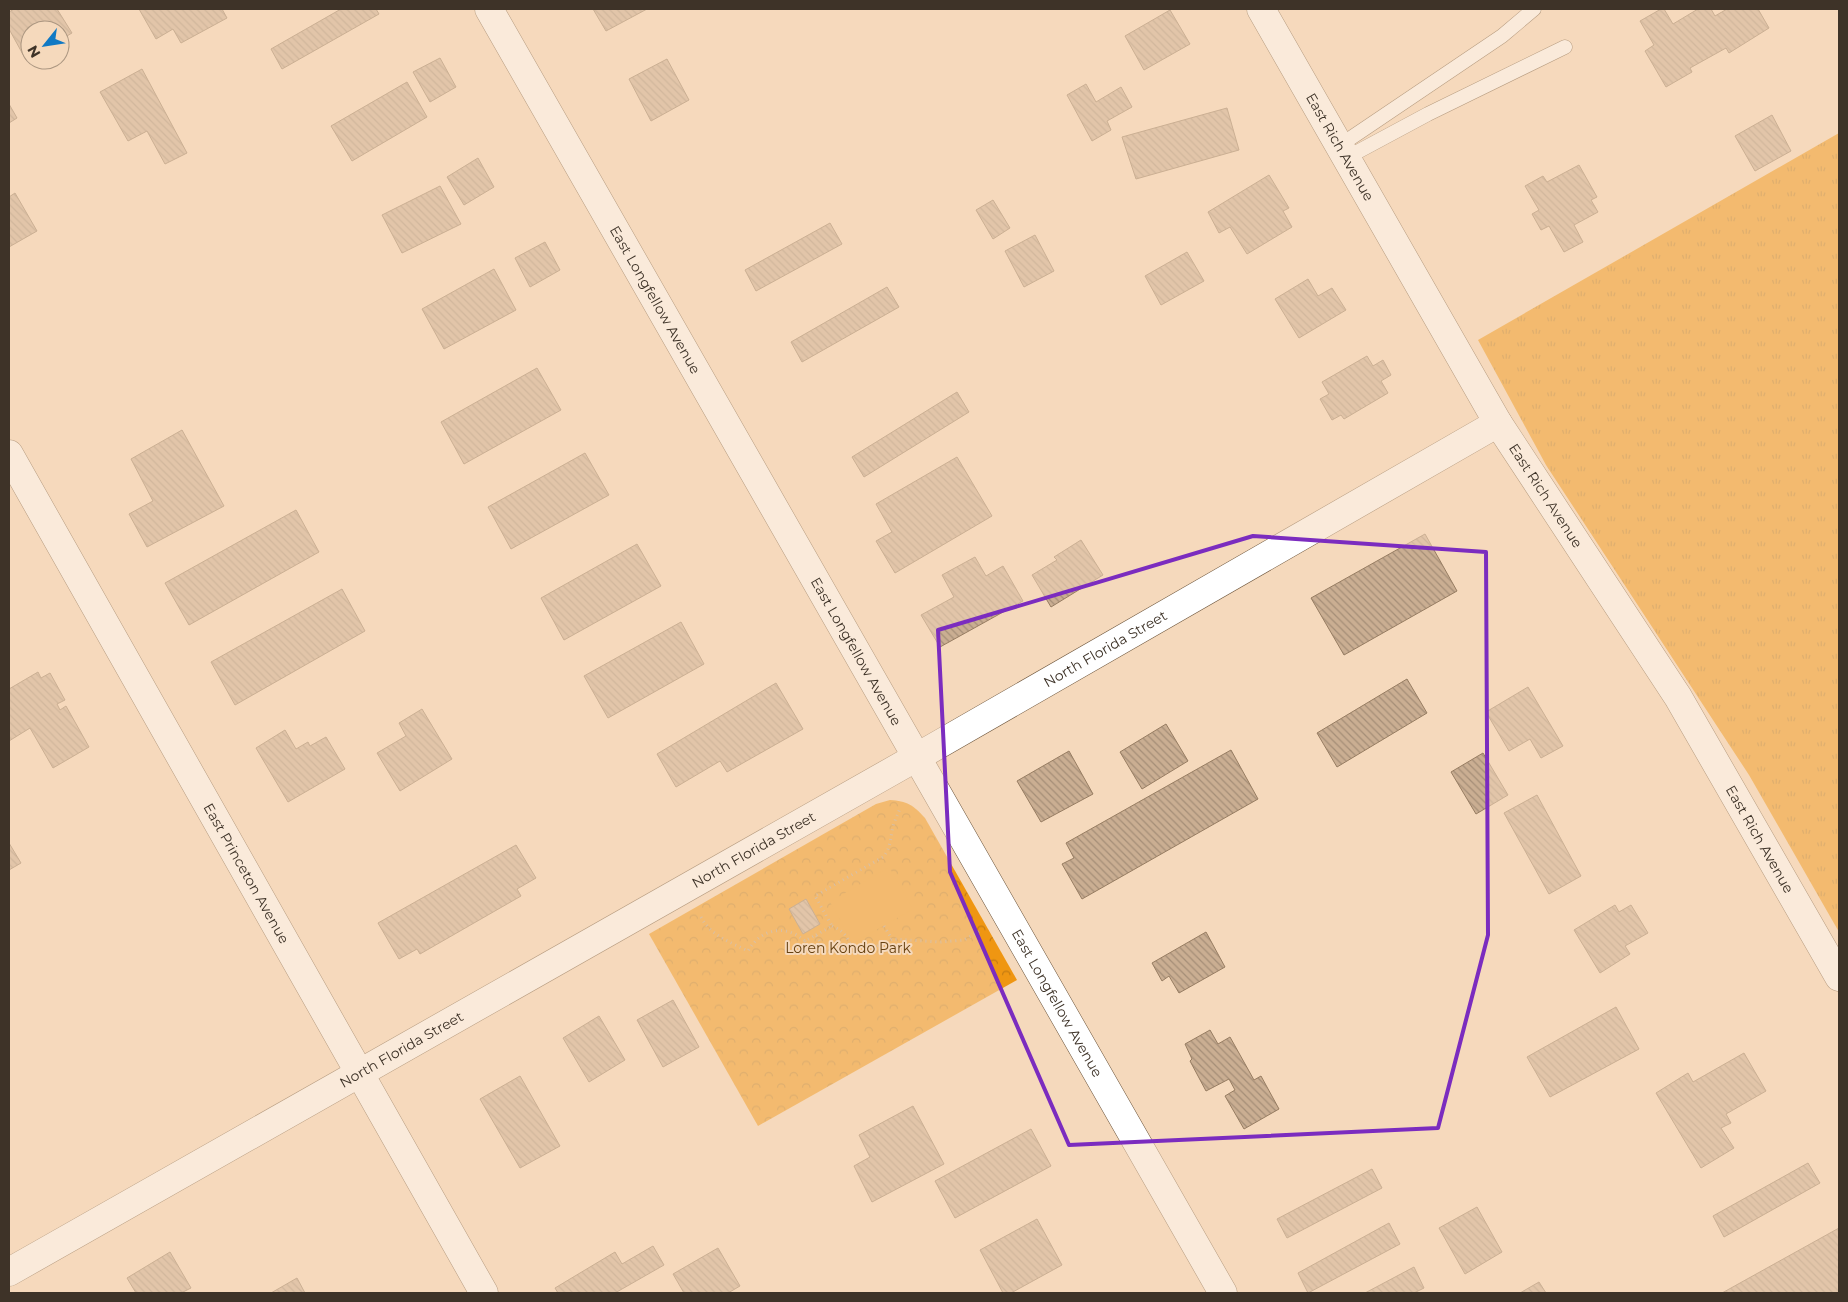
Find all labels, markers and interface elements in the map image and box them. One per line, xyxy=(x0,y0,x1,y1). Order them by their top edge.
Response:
north arrow xyxy=(20,20,70,70)
text: N xyxy=(23,42,44,61)
street label: East Rich Avenue xyxy=(1302,90,1378,204)
street label: East Longfellow Avenue xyxy=(606,223,705,377)
street label: East Rich Avenue xyxy=(1505,440,1587,551)
street label: East Longfellow Avenue xyxy=(807,574,906,729)
street label: North Florida Street xyxy=(1040,606,1170,691)
street label: East Rich Avenue xyxy=(1722,782,1798,896)
street label: East Princeton Avenue xyxy=(200,800,293,947)
street label: North Florida Street xyxy=(689,807,819,892)
street label: East Longfellow Avenue xyxy=(1008,926,1107,1080)
park label: Loren Kondo Park xyxy=(785,939,911,957)
street label: North Florida Street xyxy=(336,1007,467,1092)

